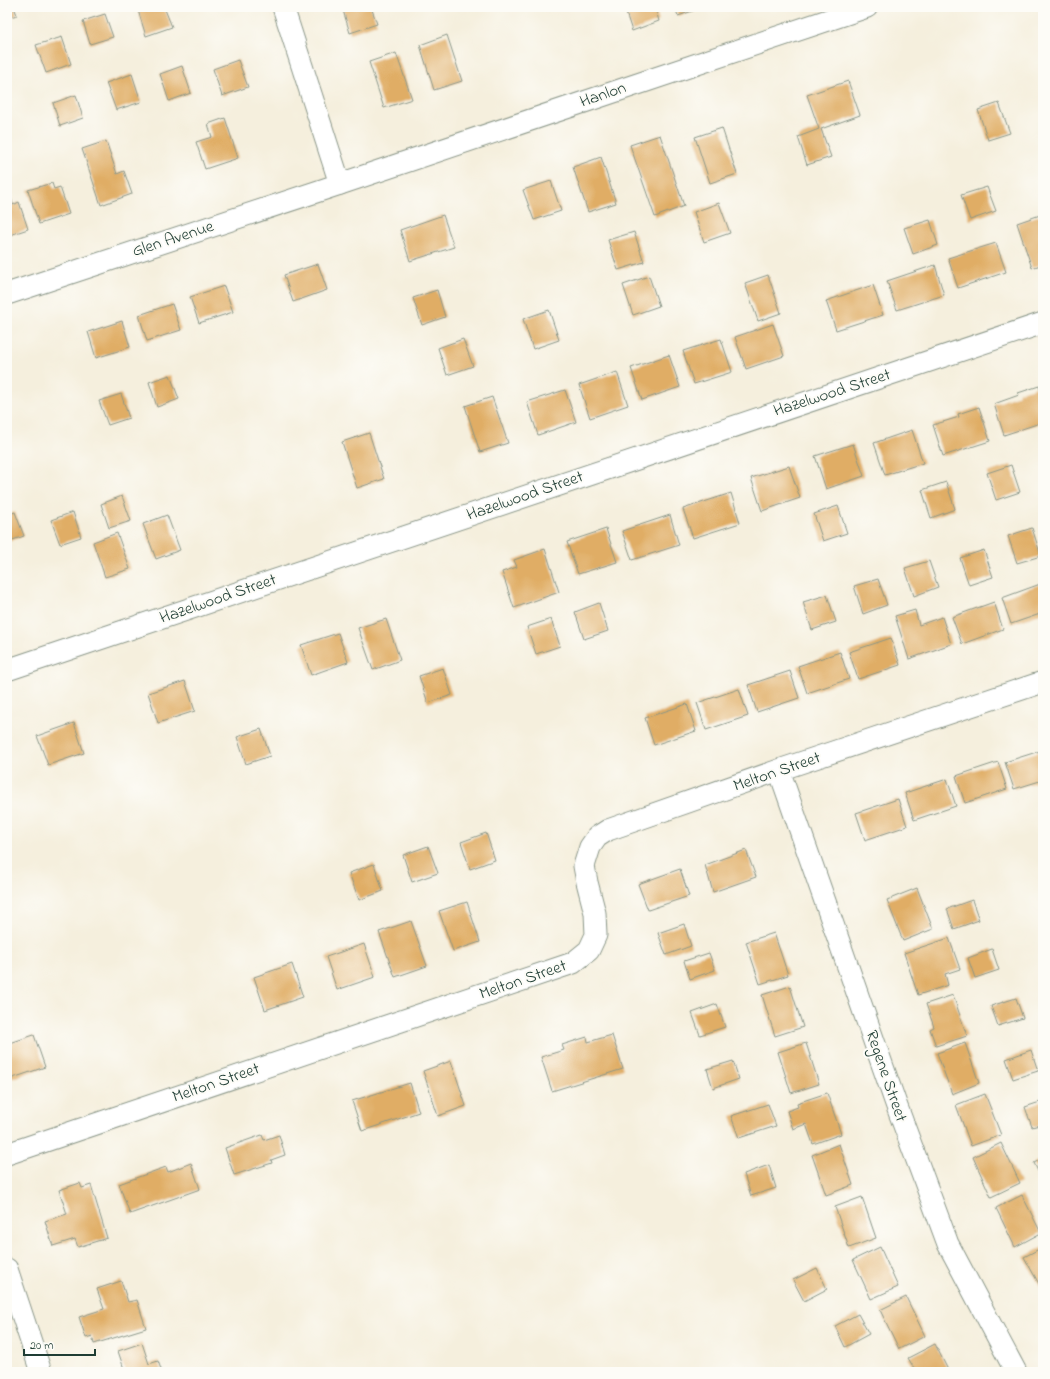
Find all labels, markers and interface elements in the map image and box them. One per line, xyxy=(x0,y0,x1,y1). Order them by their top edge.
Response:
street label: Hanlon xyxy=(576,75,630,115)
street label: Glen Avenue xyxy=(129,214,217,264)
street label: Hazelwood Street xyxy=(770,362,894,424)
street label: Hazelwood Street xyxy=(463,464,587,528)
street label: Hazelwood Street xyxy=(156,567,280,631)
street label: Melton Street xyxy=(730,745,824,799)
street label: Melton Street xyxy=(476,953,570,1007)
street label: Regene Street xyxy=(857,1027,913,1126)
street label: Melton Street xyxy=(169,1056,263,1110)
scale bar xyxy=(24,1331,95,1357)
text: 20 m xyxy=(30,1337,53,1355)

